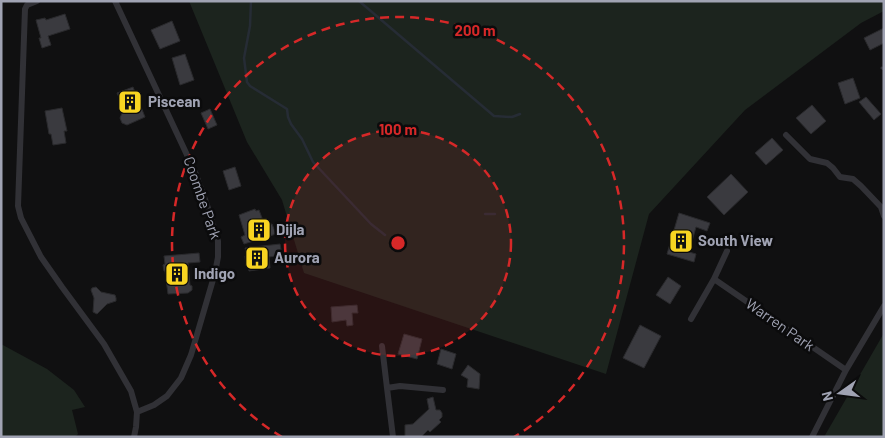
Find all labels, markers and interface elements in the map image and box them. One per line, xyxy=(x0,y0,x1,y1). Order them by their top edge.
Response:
text: 200 m xyxy=(454,21,496,39)
building icon: Piscean xyxy=(117,89,143,115)
place label: Piscean xyxy=(148,92,201,110)
text: 100 m xyxy=(379,120,417,138)
street label: Coombe Park xyxy=(180,154,226,242)
building icon: Dijla xyxy=(246,217,272,243)
place label: Dijla xyxy=(276,220,305,238)
building icon: South View xyxy=(668,228,694,254)
place label: South View xyxy=(698,231,773,249)
centre of rings xyxy=(389,234,407,252)
building icon: Aurora xyxy=(244,245,270,271)
place label: Aurora xyxy=(274,248,320,266)
building icon: Indigo xyxy=(164,261,190,287)
place label: Indigo xyxy=(194,264,235,282)
street label: Warren Park xyxy=(743,294,819,355)
north arrow xyxy=(815,368,865,418)
text: N xyxy=(818,390,836,403)

